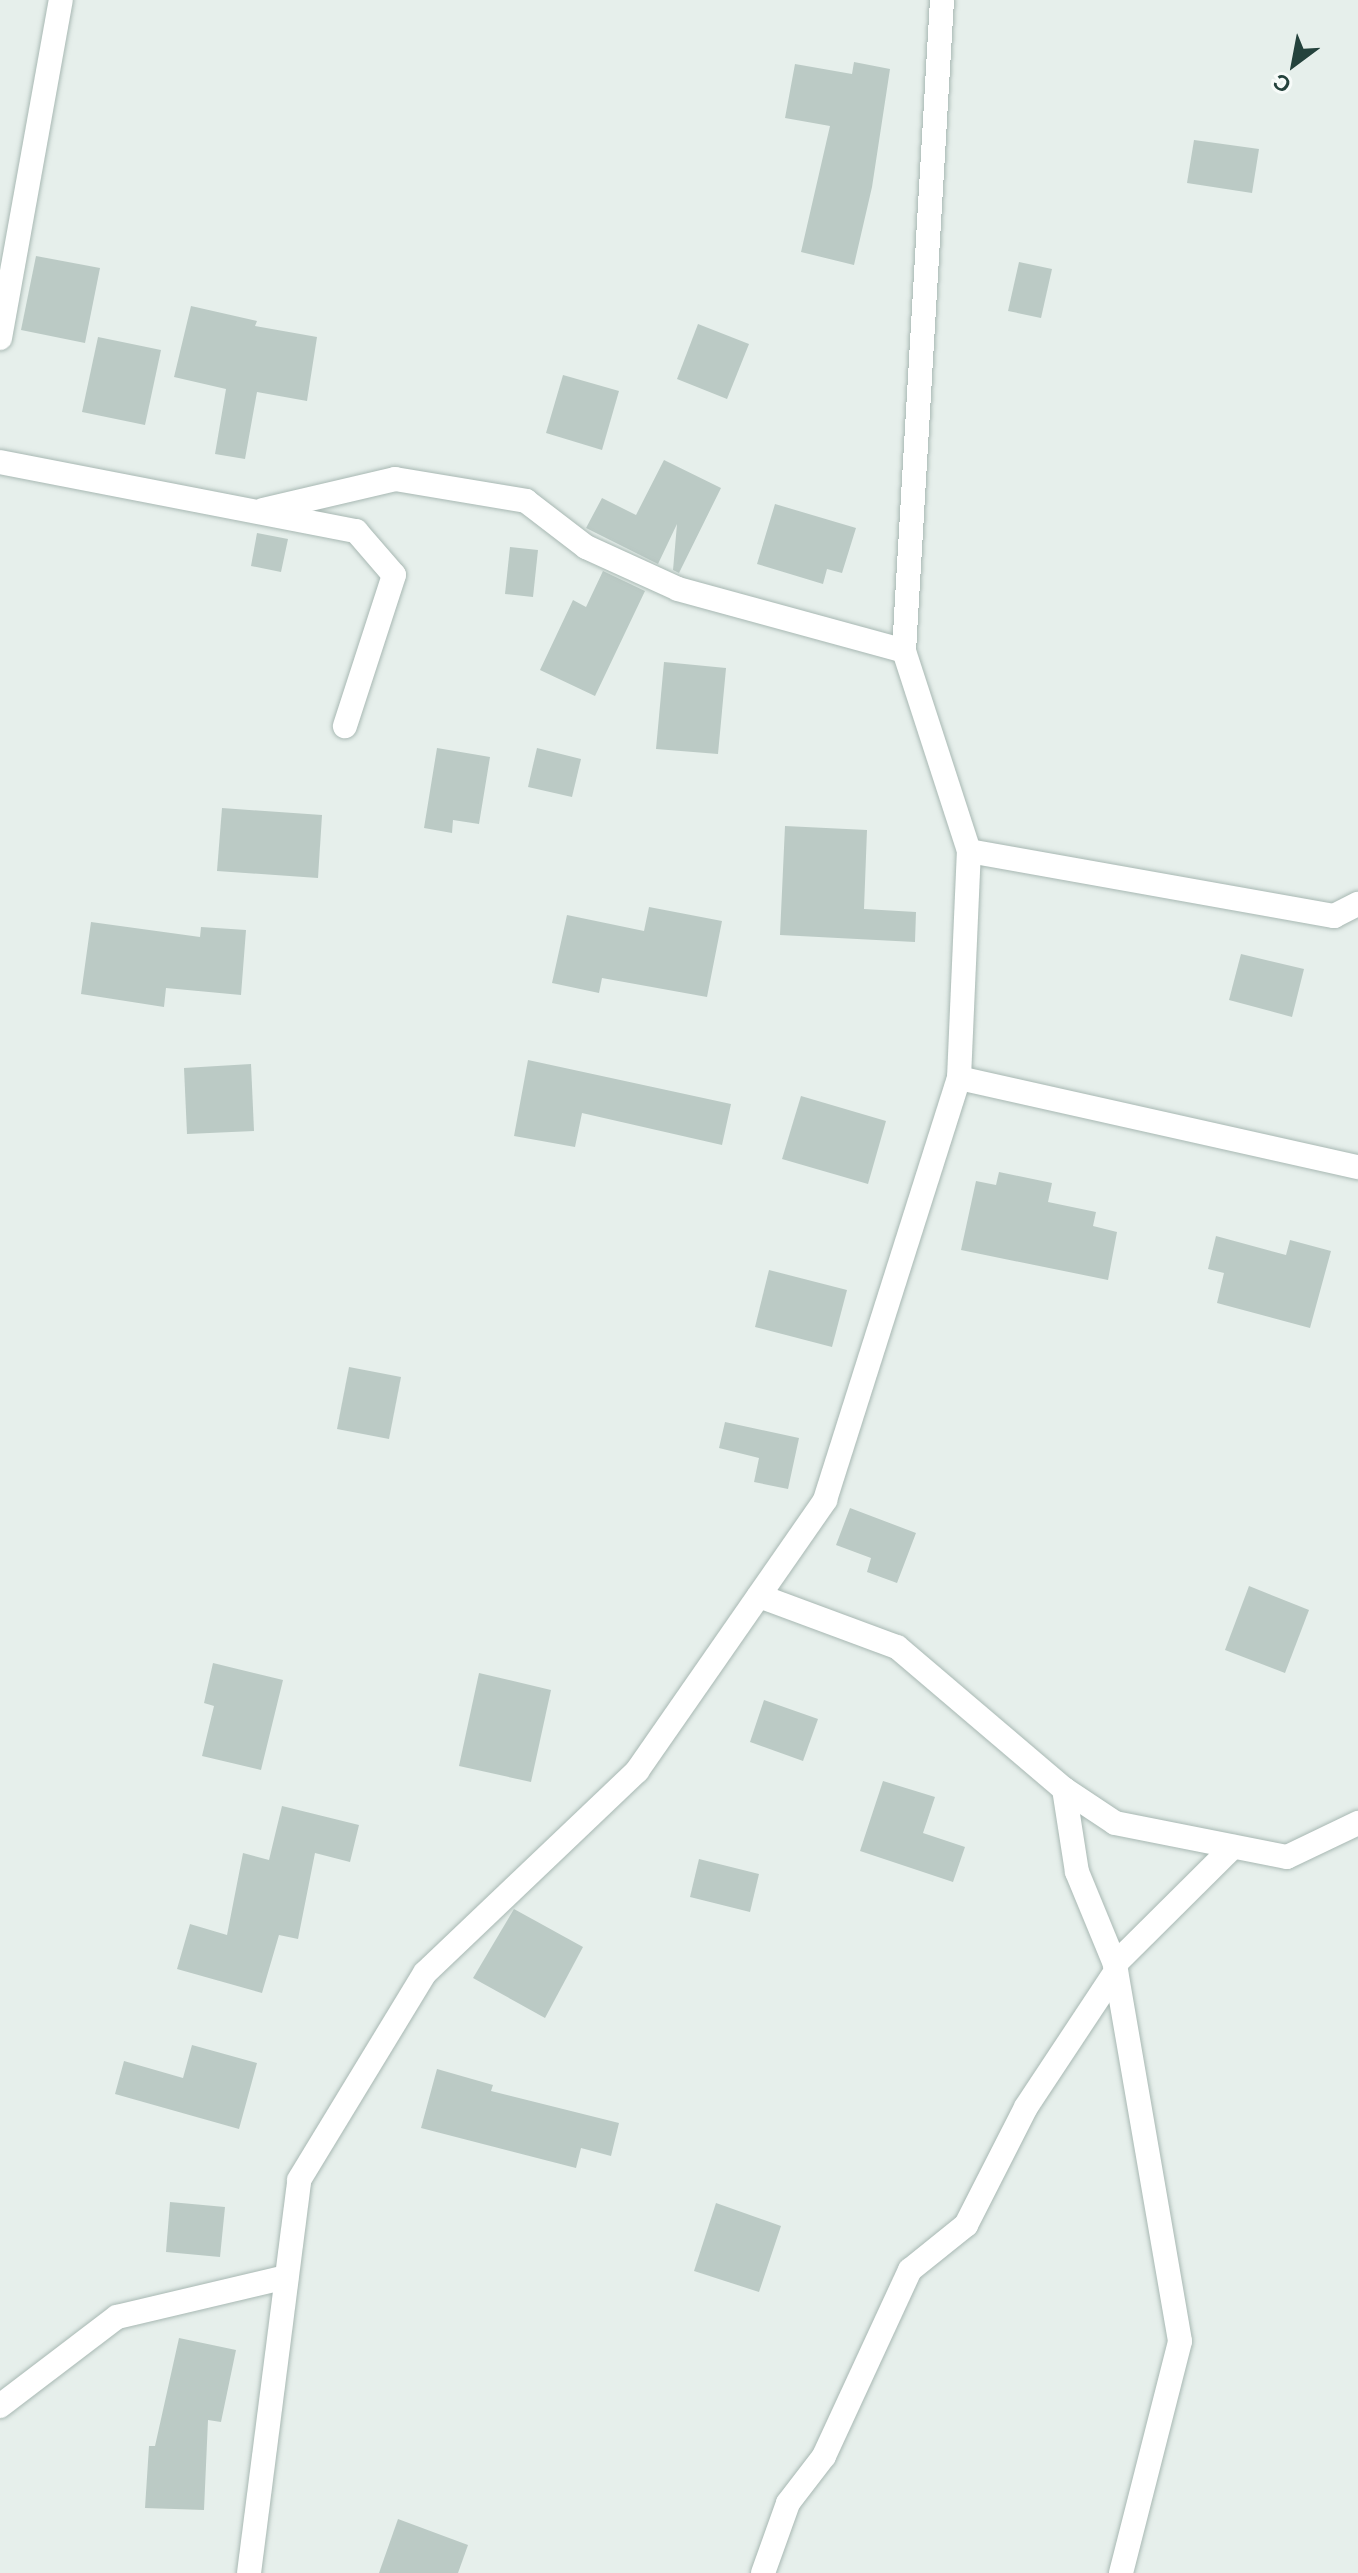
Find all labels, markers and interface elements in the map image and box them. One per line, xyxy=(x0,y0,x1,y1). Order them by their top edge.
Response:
north arrow xyxy=(1254,24,1334,104)
text: С xyxy=(1268,69,1295,100)

